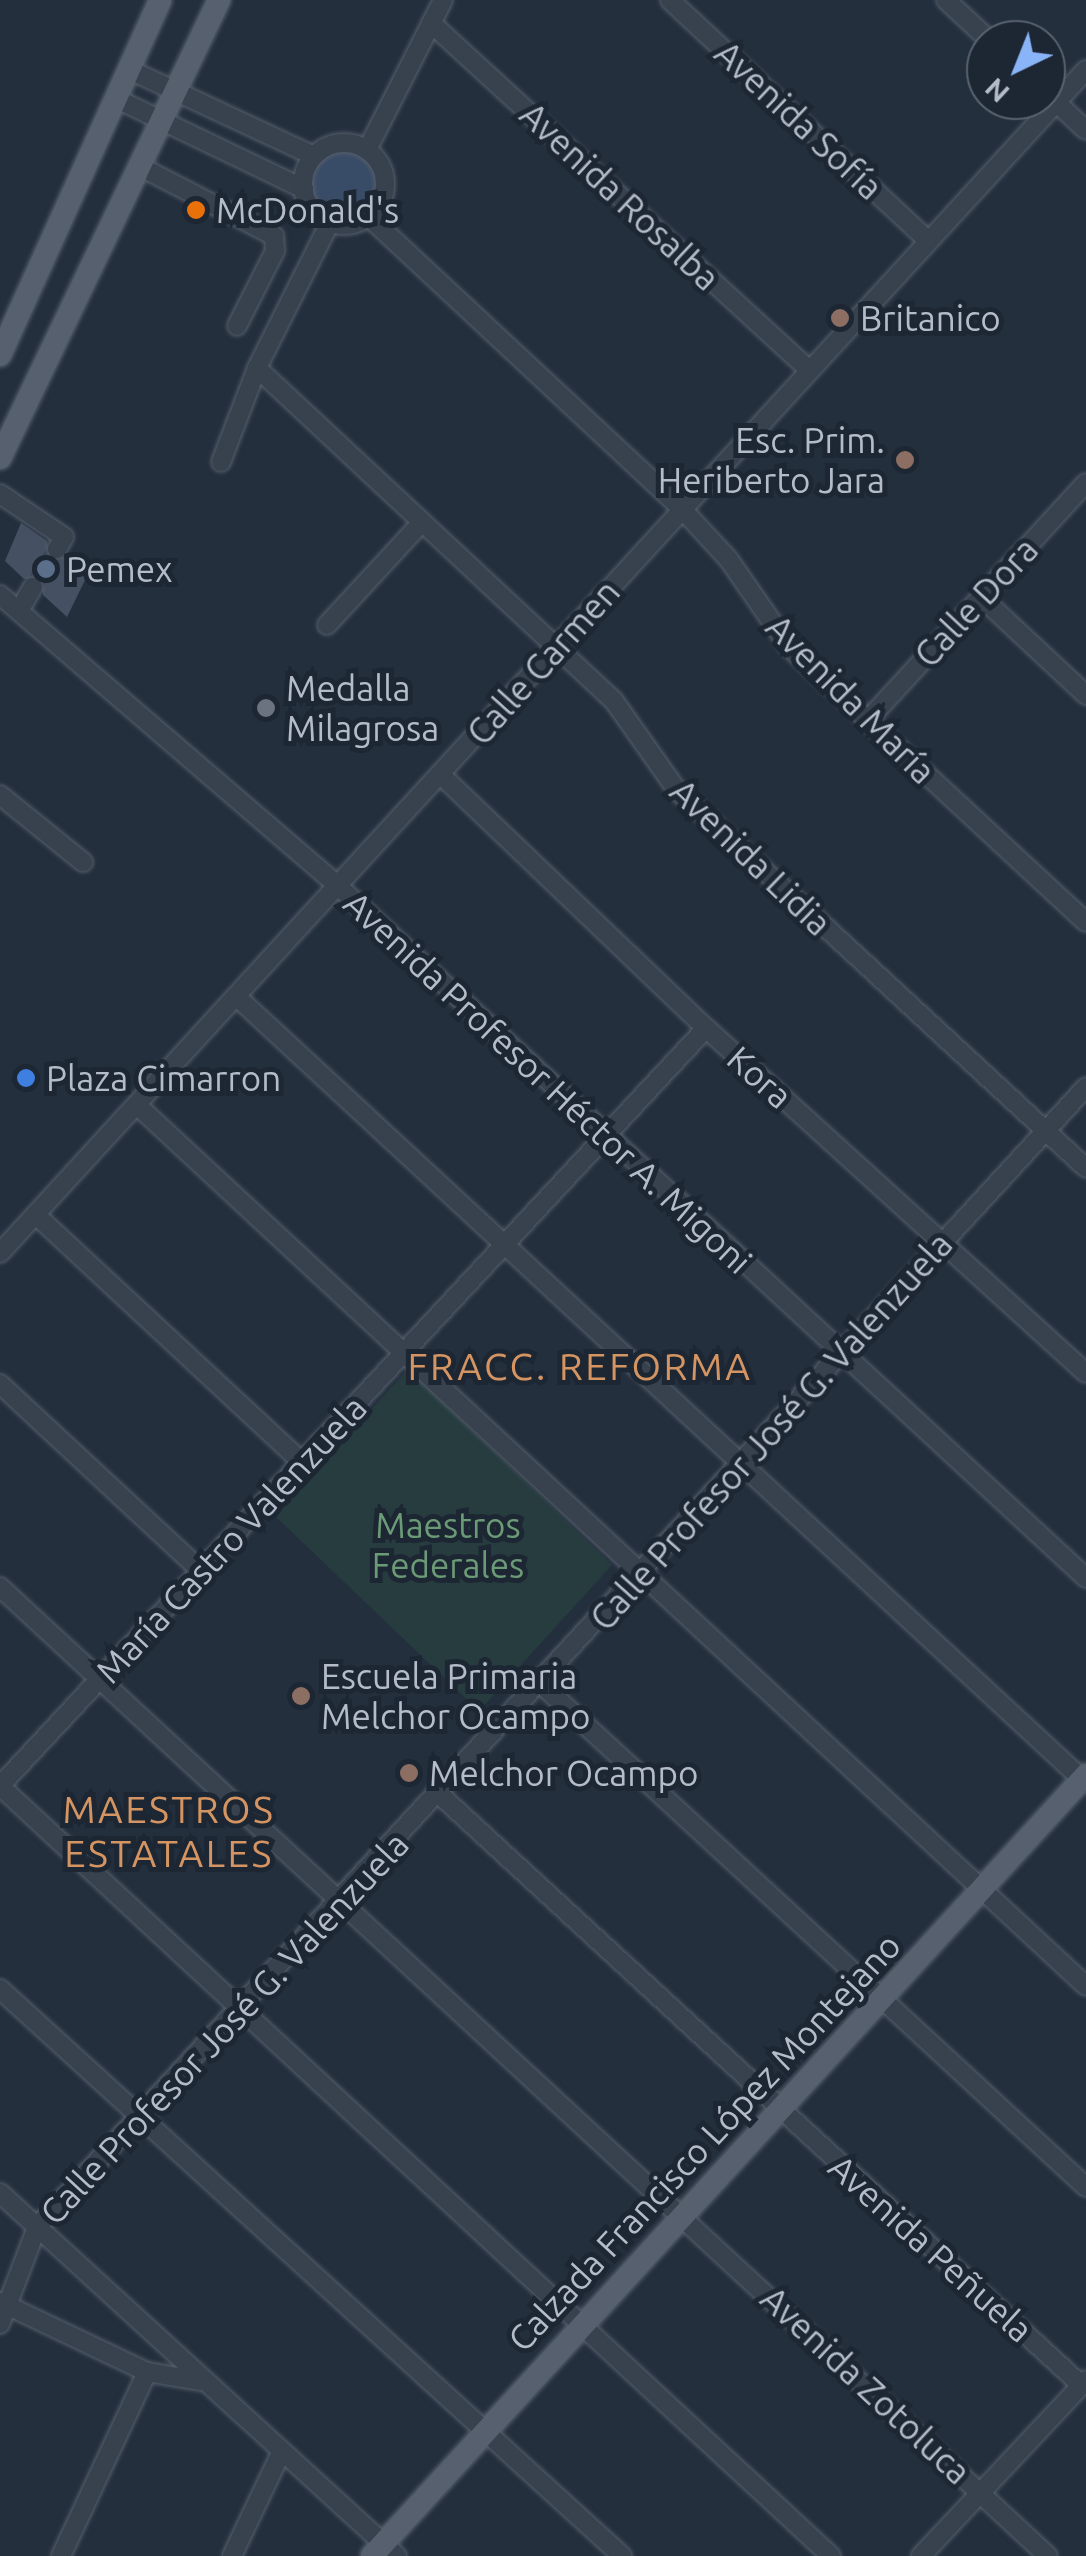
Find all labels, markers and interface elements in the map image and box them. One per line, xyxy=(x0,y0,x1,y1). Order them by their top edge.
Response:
north arrow xyxy=(966,20,1066,120)
street label: Avenida Sofía xyxy=(707,32,891,208)
text: N xyxy=(978,72,1015,109)
street label: Avenida Rosalba xyxy=(512,93,728,299)
place label: McDonald's xyxy=(216,189,399,231)
marker: McDonald's xyxy=(185,199,207,221)
place label: Britanico xyxy=(860,297,1001,339)
marker: Britanico xyxy=(829,307,851,329)
place label: Esc. Prim. Heriberto Jara xyxy=(658,419,885,501)
marker: Esc. Prim. Heriberto Jara xyxy=(894,449,916,471)
street label: Calle Dora xyxy=(906,529,1046,675)
place label: Pemex xyxy=(66,548,173,590)
marker: Pemex xyxy=(35,558,57,580)
street label: Calle Carmen xyxy=(458,571,628,753)
street label: Avenida María xyxy=(758,606,944,792)
place label: Medalla Milagrosa xyxy=(286,667,439,749)
marker: Medalla Milagrosa xyxy=(255,697,277,719)
street label: Avenida Lidia xyxy=(662,770,840,944)
street label: Avenida Profesor Héctor A. Migoni xyxy=(336,882,760,1282)
street label: Kora xyxy=(719,1037,801,1117)
place label: Plaza Cimarron xyxy=(46,1057,281,1099)
marker: Plaza Cimarron xyxy=(15,1067,37,1089)
street label: Calle Profesor José G. Valenzuela xyxy=(581,1223,961,1639)
district label: FRACC. REFORMA xyxy=(407,1344,753,1390)
street label: María Castro Valenzuela xyxy=(87,1387,375,1691)
park label: Maestros Federales xyxy=(372,1504,524,1586)
place label: Escuela Primaria Melchor Ocampo xyxy=(321,1655,590,1737)
marker: Escuela Primaria Melchor Ocampo xyxy=(290,1685,312,1707)
place label: Melchor Ocampo xyxy=(429,1752,698,1794)
marker: Melchor Ocampo xyxy=(398,1762,420,1784)
district label: MAESTROS ESTATALES xyxy=(62,1787,276,1876)
street label: Calle Profesor José G. Valenzuela xyxy=(31,1823,417,2233)
street label: Calzada Francisco López Montejano xyxy=(499,1924,909,2360)
street label: Avenida Peñuela xyxy=(820,2146,1042,2350)
street label: Avenida Zotoluca xyxy=(753,2277,979,2493)

